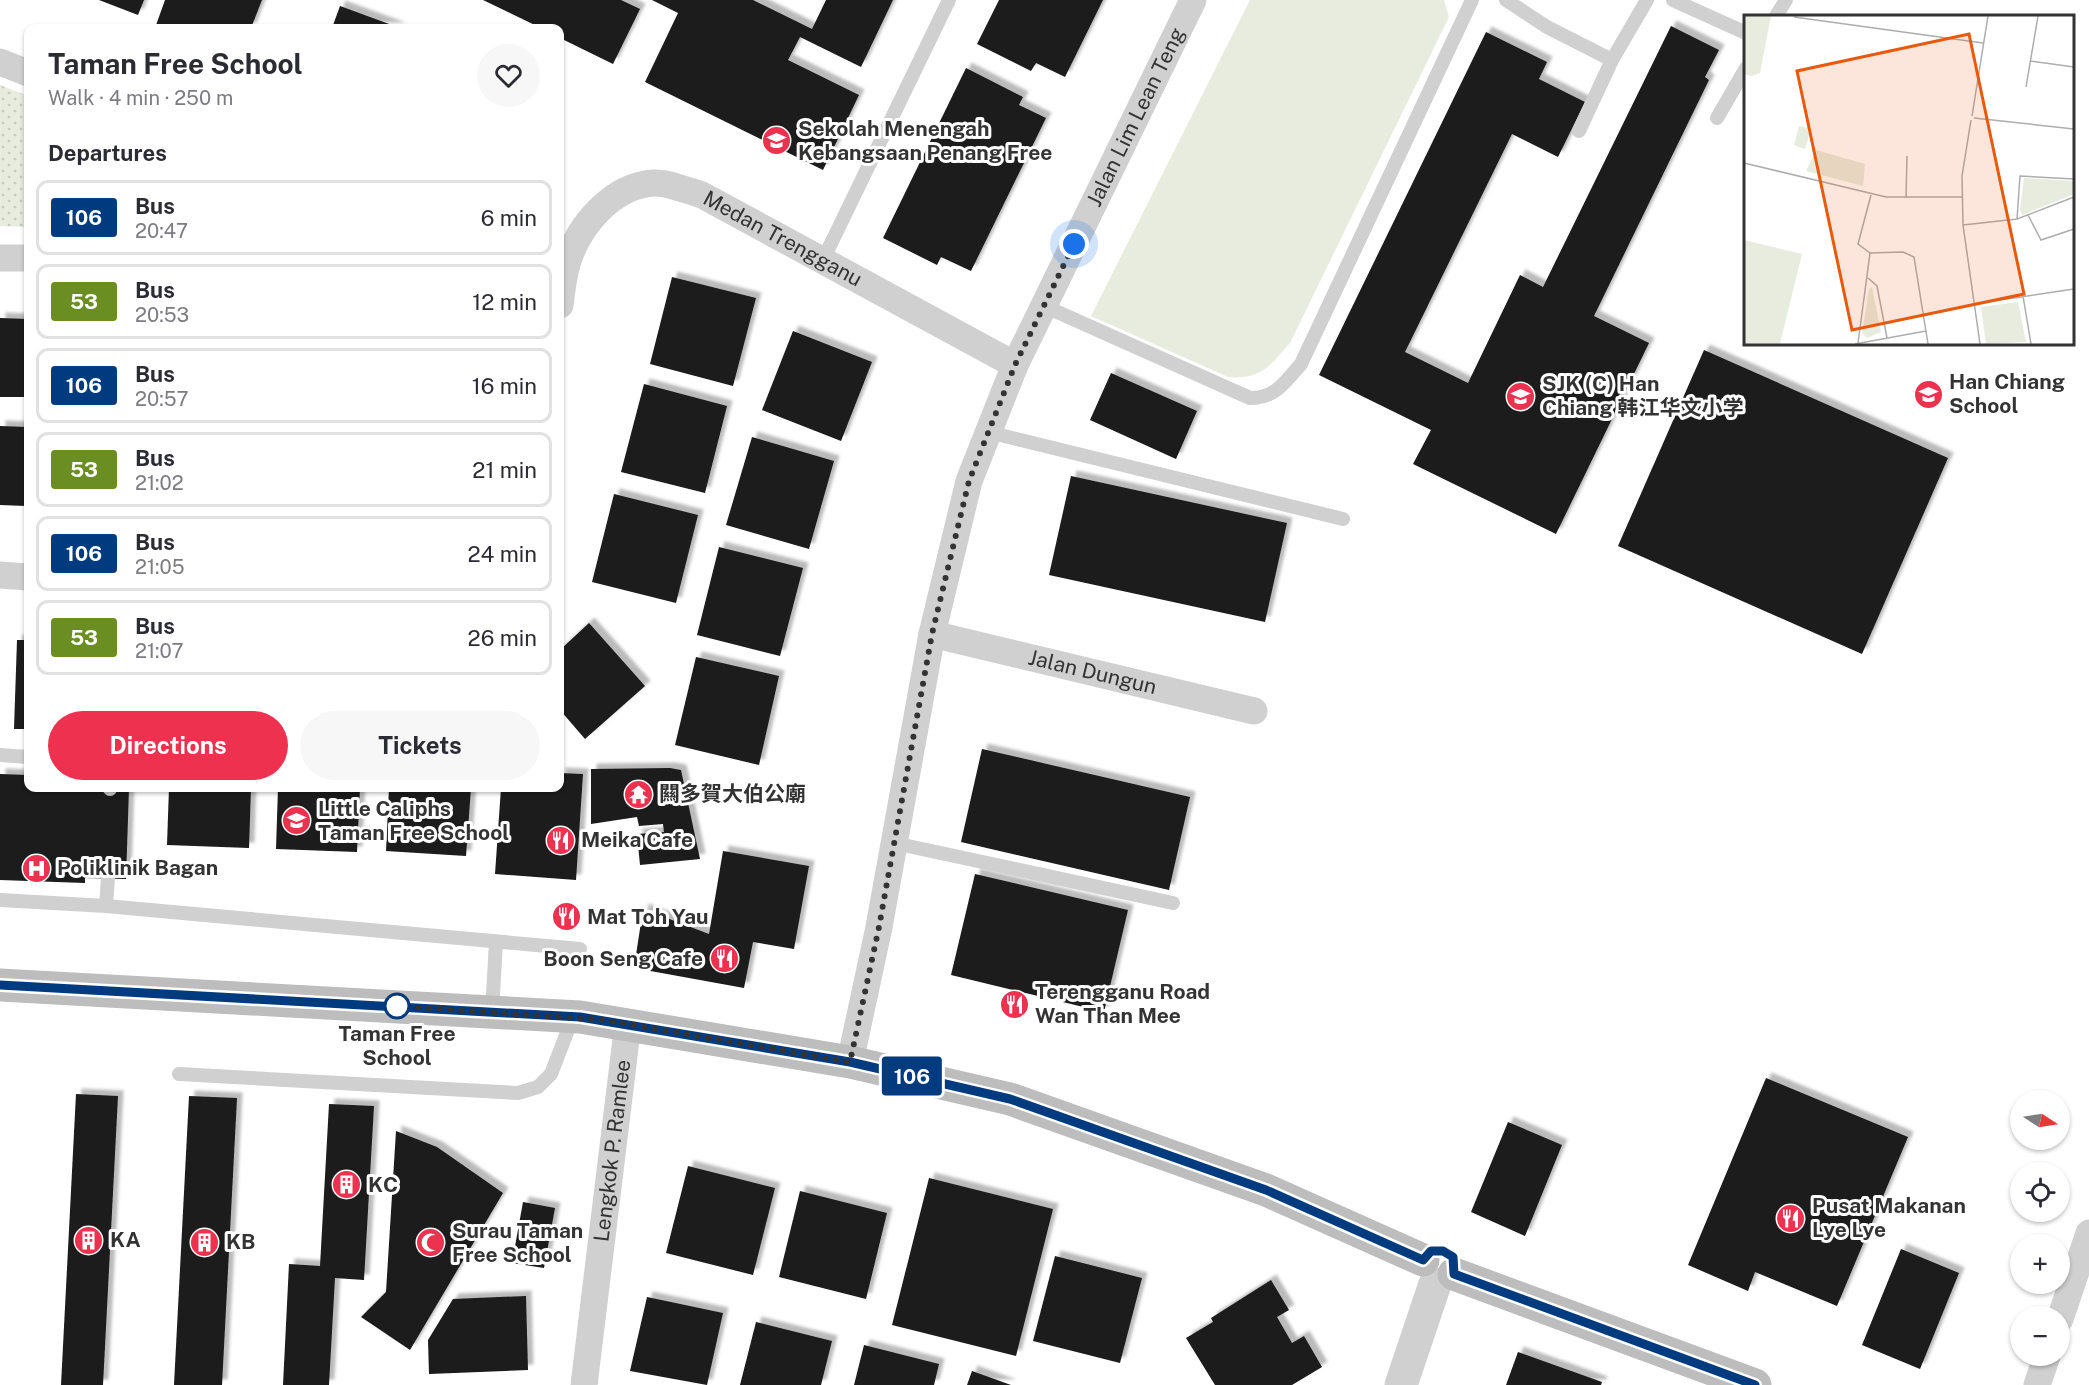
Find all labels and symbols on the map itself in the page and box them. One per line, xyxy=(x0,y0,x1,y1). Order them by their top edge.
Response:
inset map xyxy=(1744,15,2074,345)
street label: Jalan Lim Lean Teng xyxy=(1081,23,1190,210)
place label: Sekolah Menengah Kebangsaan Penang Free xyxy=(798,116,1052,165)
school or university icon: Sekolah Menengah Kebangsaan Penang Free xyxy=(761,125,793,157)
street label: Medan Trengganu xyxy=(699,185,867,292)
your location xyxy=(1059,229,1089,259)
place label: Han Chiang School xyxy=(1949,369,2065,418)
place label: SJK (C) Han Chiang 韩江华文小学 xyxy=(1542,371,1743,420)
school or university icon: Han Chiang School xyxy=(1912,378,1944,410)
school or university icon: SJK (C) Han Chiang 韩江华文小学 xyxy=(1505,380,1537,412)
street label: Jalan Dungun xyxy=(1026,644,1159,699)
temple icon: 闗多賀大伯公廟 xyxy=(622,778,654,810)
place label: 闗多賀大伯公廟 xyxy=(659,781,806,806)
place label: Little Caliphs Taman Free School xyxy=(318,796,509,845)
school or university icon: Little Caliphs Taman Free School xyxy=(281,805,313,837)
restaurant icon: Meika Cafe xyxy=(544,824,576,856)
place label: Meika Cafe xyxy=(581,827,693,852)
hospital icon: Poliklinik Bagan xyxy=(20,852,52,884)
place label: Poliklinik Bagan xyxy=(57,855,218,880)
restaurant icon: Mat Toh Yau xyxy=(550,901,582,933)
place label: Mat Toh Yau xyxy=(587,904,709,929)
restaurant icon: Boon Seng Cafe xyxy=(708,943,740,975)
place label: Boon Seng Cafe xyxy=(543,946,703,971)
place label: Terengganu Road Wan Than Mee xyxy=(1035,979,1210,1028)
restaurant icon: Terengganu Road Wan Than Mee xyxy=(998,988,1030,1020)
marker: Taman Free School xyxy=(384,993,410,1019)
place label: Taman Free School xyxy=(338,1021,456,1070)
line badge: 106 xyxy=(878,1056,946,1096)
street label: Lengkok P. Ramlee xyxy=(589,1058,635,1243)
north arrow xyxy=(2010,1090,2070,1150)
building icon: KC xyxy=(331,1169,363,1201)
place label: KC xyxy=(368,1172,398,1197)
place label: Pusat Makanan Lye Lye xyxy=(1812,1193,1966,1242)
restaurant icon: Pusat Makanan Lye Lye xyxy=(1775,1202,1807,1234)
place label: Surau Taman Free School xyxy=(452,1218,583,1267)
building icon: KA xyxy=(73,1224,105,1256)
building icon: KB xyxy=(189,1226,221,1258)
place label: KA xyxy=(110,1227,141,1252)
mosque icon: Surau Taman Free School xyxy=(415,1227,447,1259)
place label: KB xyxy=(226,1229,255,1254)

